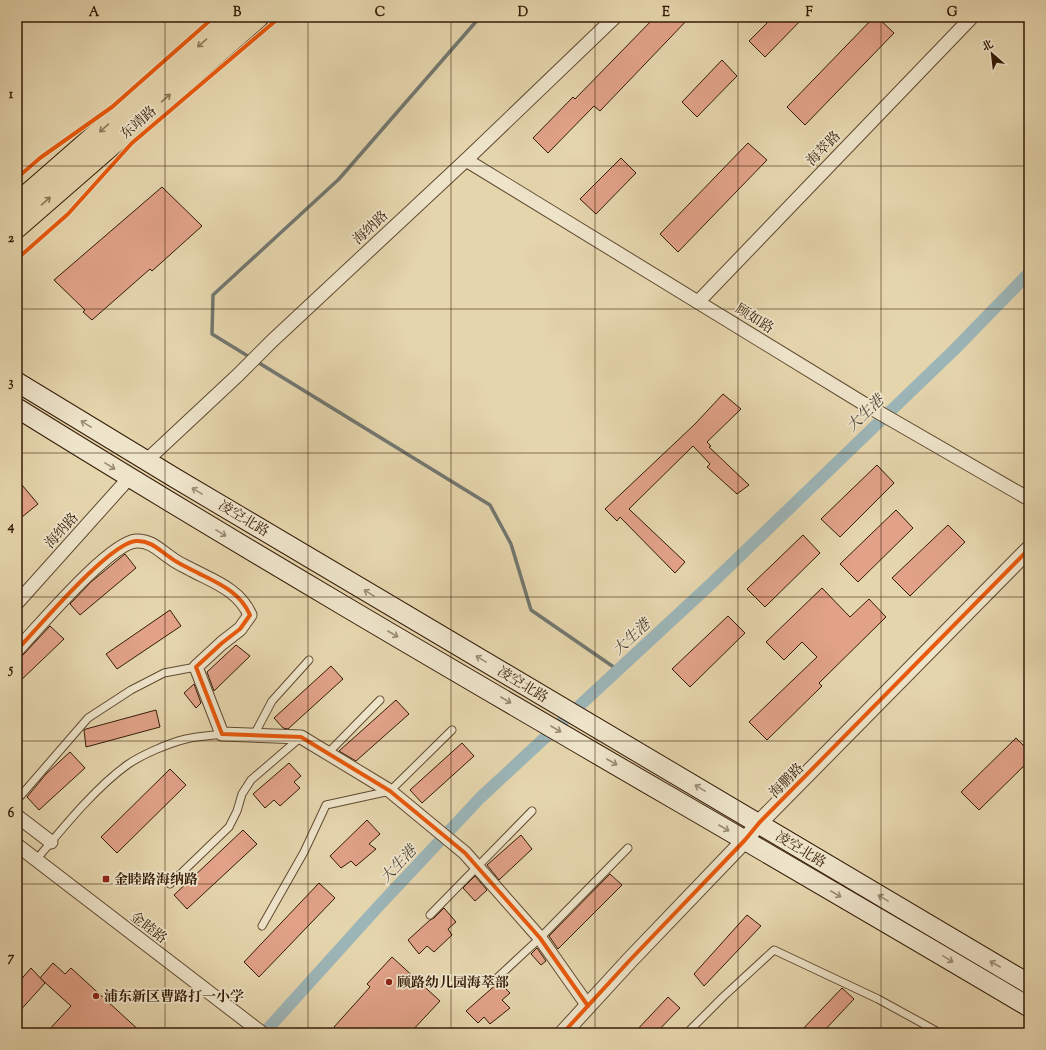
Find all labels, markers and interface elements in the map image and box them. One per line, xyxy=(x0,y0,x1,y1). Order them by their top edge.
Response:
text: A xyxy=(89,4,100,22)
text: B xyxy=(233,4,242,22)
text: C xyxy=(375,4,385,22)
text: D xyxy=(518,4,528,22)
text: E xyxy=(662,4,670,22)
text: F xyxy=(805,4,813,22)
text: G xyxy=(947,4,958,22)
north arrow xyxy=(972,34,1012,74)
text: 北 xyxy=(979,36,996,56)
one-way arrow xyxy=(196,38,207,47)
text: 1 xyxy=(9,86,14,104)
one-way arrow xyxy=(160,93,171,102)
street label: 东靖路 xyxy=(117,102,162,145)
one-way arrow xyxy=(98,124,109,133)
street label: 海萃路 xyxy=(803,127,846,171)
one-way arrow xyxy=(41,197,52,206)
street label: 海纳路 xyxy=(349,207,394,250)
text: 2 xyxy=(8,230,15,248)
street label: 顾如路 xyxy=(731,300,777,339)
text: 3 xyxy=(8,374,14,392)
water label: 大生港 xyxy=(843,390,891,437)
one-way arrow xyxy=(80,419,92,427)
one-way arrow xyxy=(104,462,115,470)
one-way arrow xyxy=(192,487,203,495)
street label: 凌空北路 xyxy=(214,497,272,543)
street label: 海纳路 xyxy=(41,509,84,554)
text: 4 xyxy=(7,518,15,536)
one-way arrow xyxy=(215,529,227,537)
one-way arrow xyxy=(363,588,375,596)
water label: 大生港 xyxy=(608,614,657,661)
one-way arrow xyxy=(387,631,399,639)
one-way arrow xyxy=(476,655,487,663)
text: 5 xyxy=(8,661,14,679)
street label: 凌空北路 xyxy=(493,663,551,709)
one-way arrow xyxy=(499,696,511,704)
one-way arrow xyxy=(550,726,562,734)
one-way arrow xyxy=(606,759,618,767)
street label: 海鹏路 xyxy=(765,759,809,803)
one-way arrow xyxy=(694,784,706,792)
text: 6 xyxy=(8,805,15,823)
one-way arrow xyxy=(718,824,730,832)
street label: 凌空北路 xyxy=(771,828,829,874)
water label: 大生港 xyxy=(376,840,423,889)
place label: 金睦路海纳路 xyxy=(114,871,198,891)
marker: 金睦路海纳路 xyxy=(101,874,111,884)
one-way arrow xyxy=(830,890,842,898)
one-way arrow xyxy=(877,894,889,902)
street label: 金睦路 xyxy=(125,908,171,949)
text: 7 xyxy=(8,949,15,967)
one-way arrow xyxy=(942,956,954,964)
one-way arrow xyxy=(989,960,1001,968)
place label: 顾路幼儿园海萃部 xyxy=(397,974,509,994)
marker: 顾路幼儿园海萃部 xyxy=(384,977,394,987)
place label: 浦东新区曹路打一小学 xyxy=(104,988,244,1008)
marker: 浦东新区曹路打一小学 xyxy=(91,991,101,1001)

